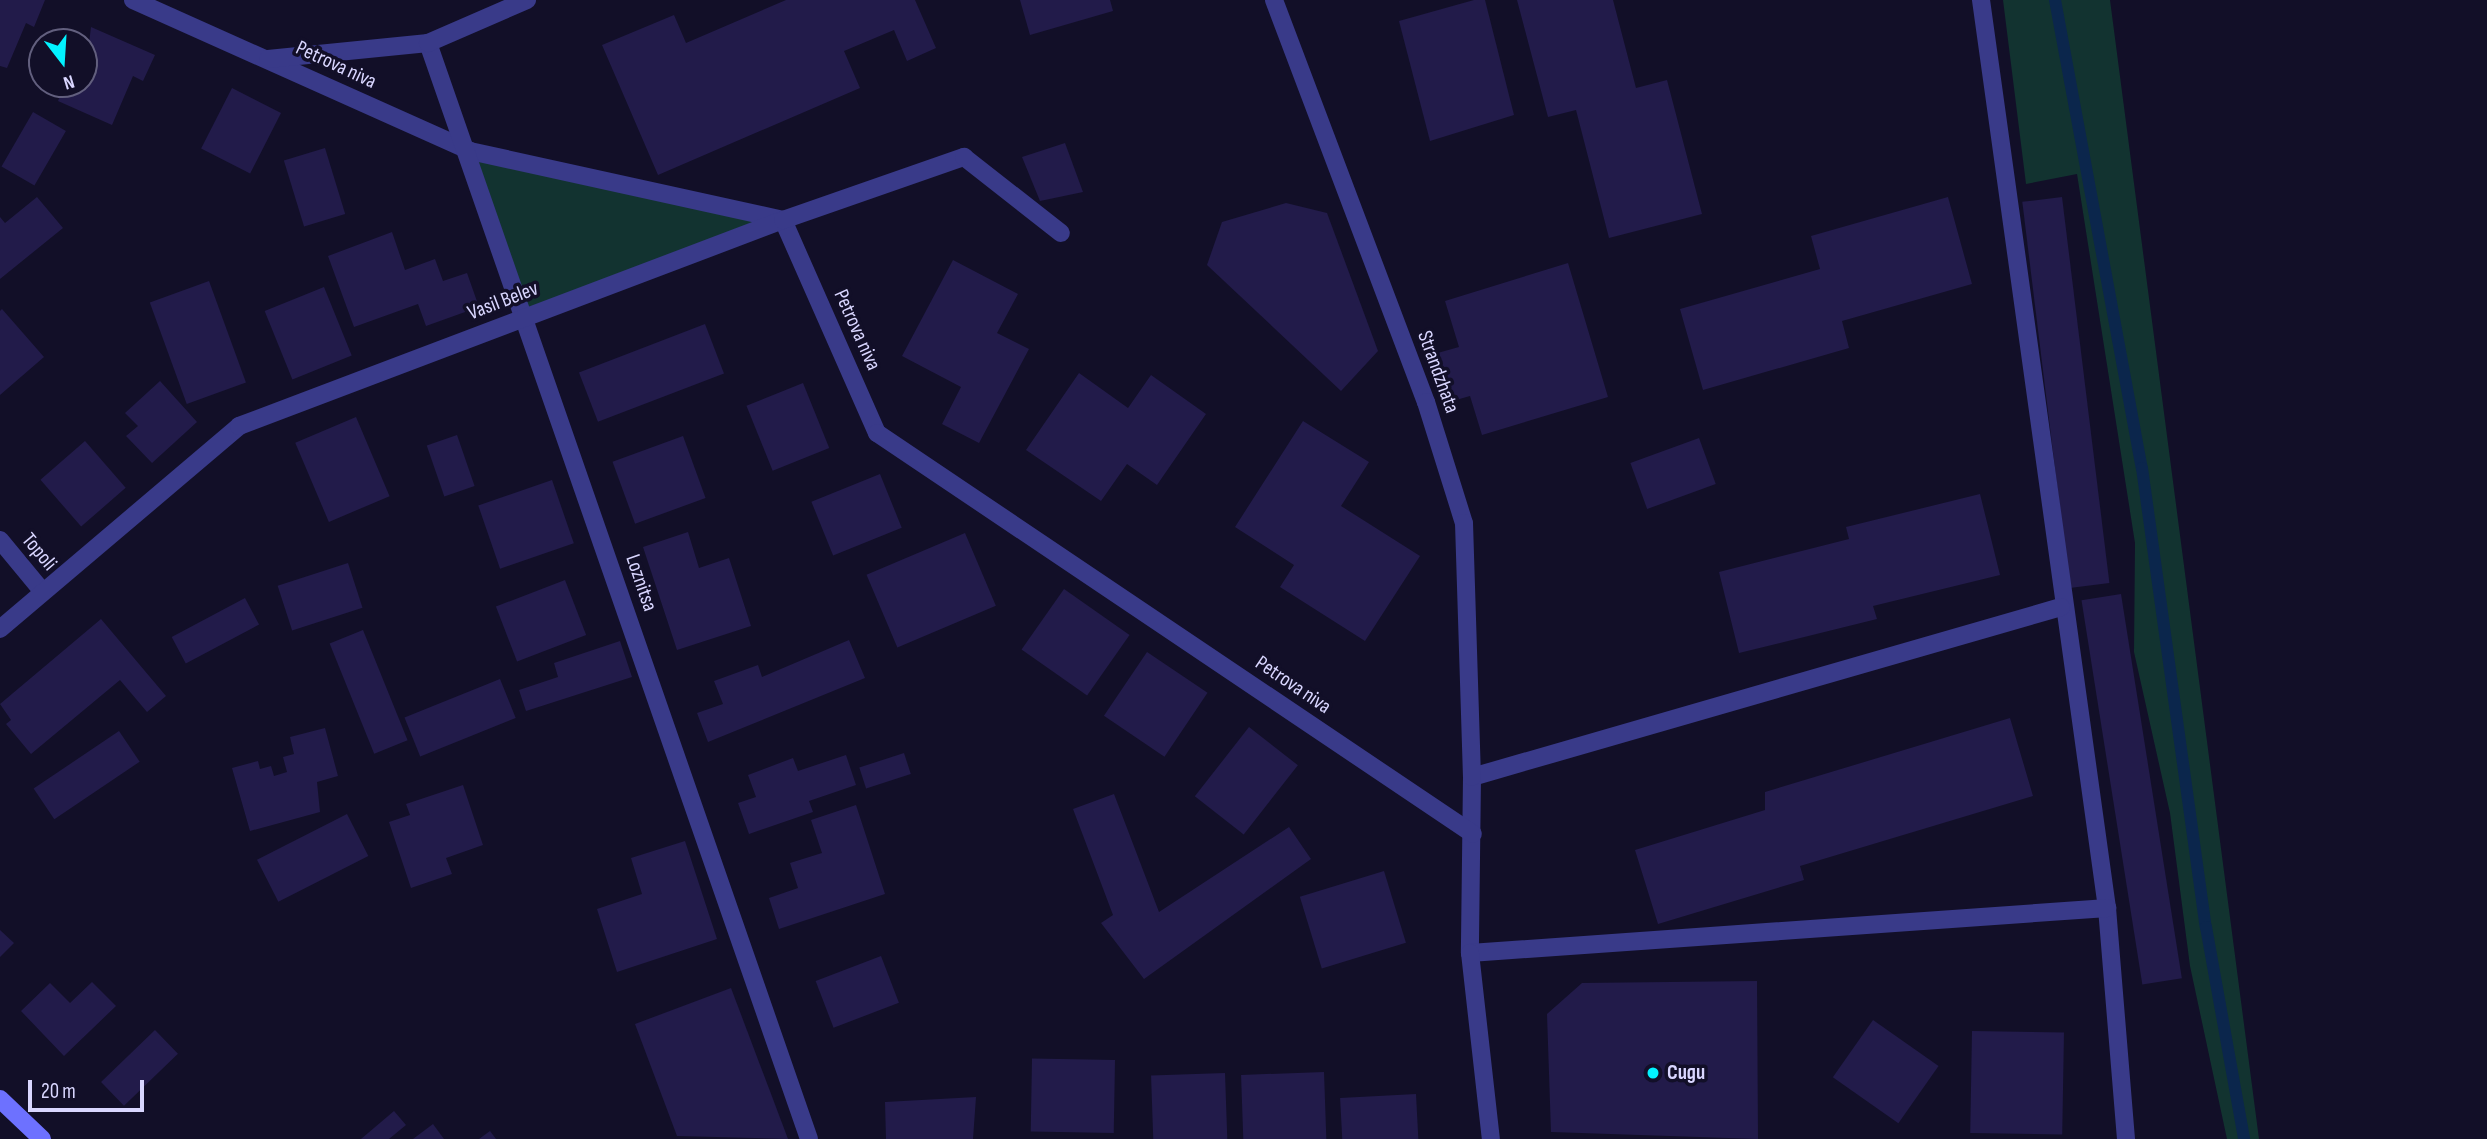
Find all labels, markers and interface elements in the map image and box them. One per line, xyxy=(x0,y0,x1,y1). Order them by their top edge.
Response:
north arrow xyxy=(28,28,98,98)
street label: Petrova niva xyxy=(292,35,380,95)
text: N xyxy=(60,69,77,94)
street label: Vasil Belev xyxy=(464,276,542,326)
street label: Petrova niva xyxy=(828,286,886,374)
street label: Strandzhata xyxy=(1411,327,1465,417)
street label: Topoli xyxy=(16,528,62,576)
street label: Loznitsa xyxy=(620,551,662,615)
street label: Petrova niva xyxy=(1250,651,1336,719)
place label: Сиди xyxy=(1667,1060,1705,1086)
marker: Сиди xyxy=(1645,1065,1661,1081)
scale bar xyxy=(32,1066,147,1110)
text: 20 m xyxy=(41,1079,76,1104)

